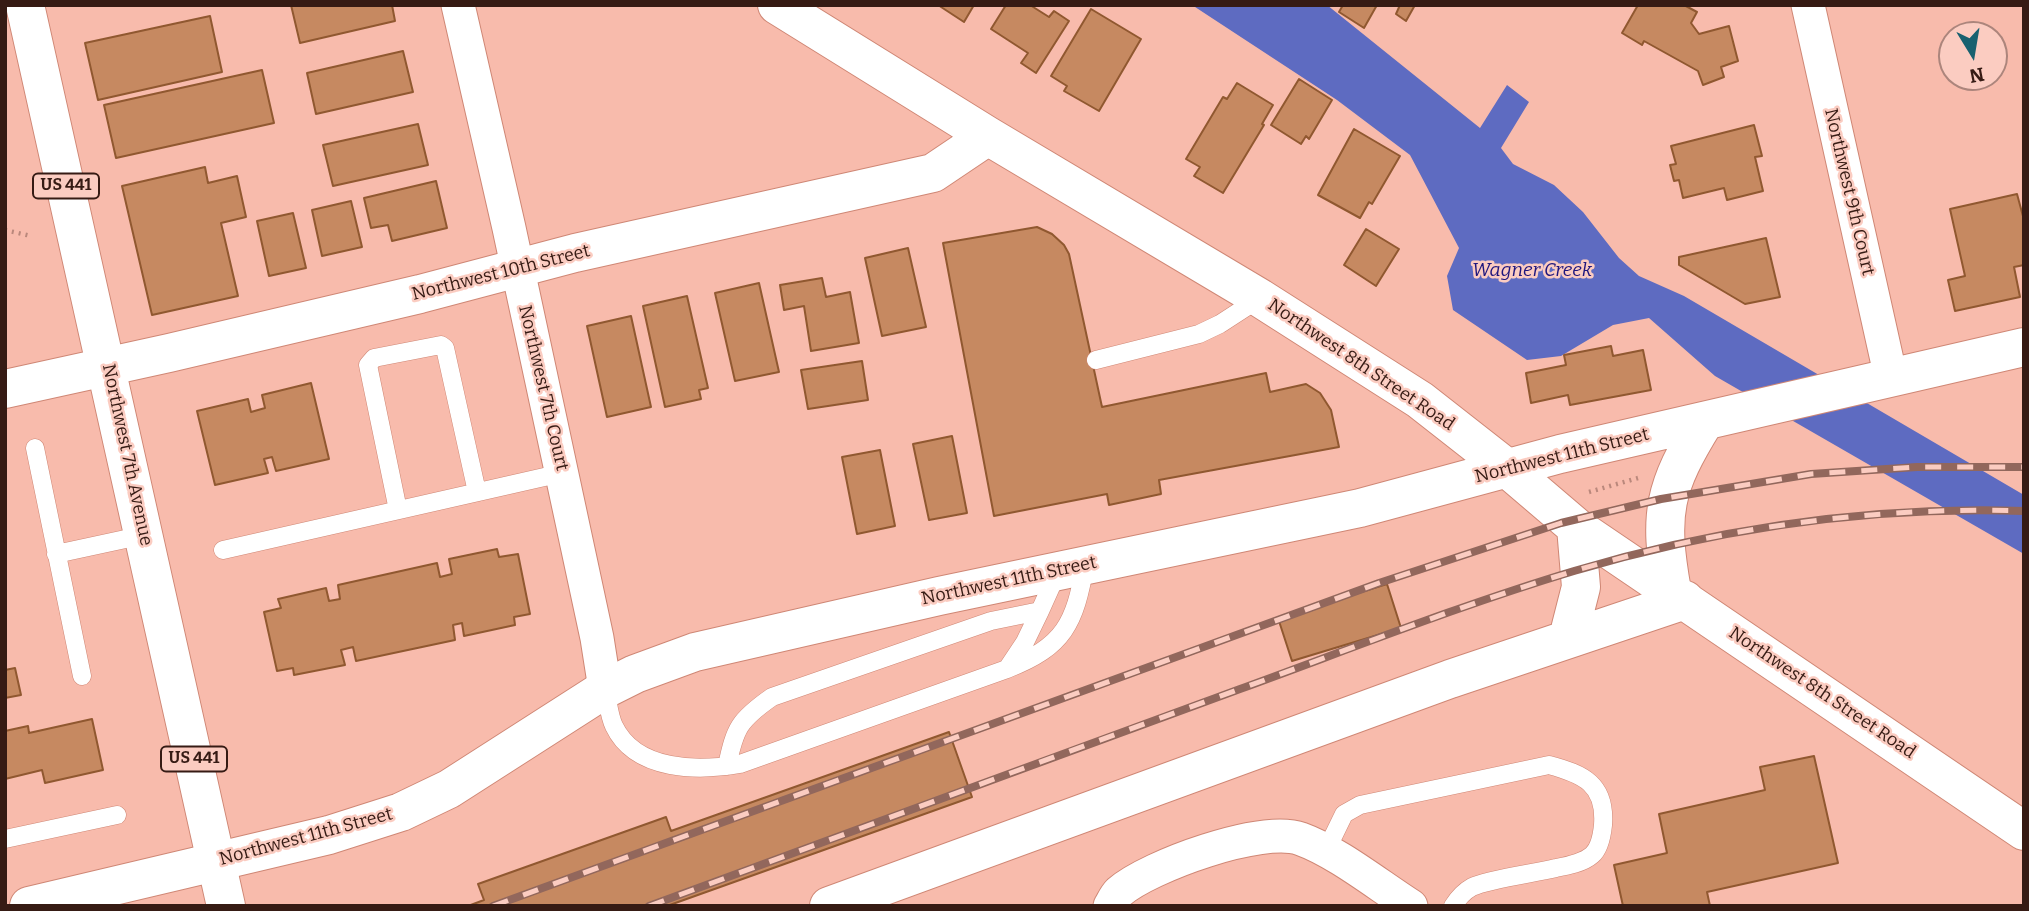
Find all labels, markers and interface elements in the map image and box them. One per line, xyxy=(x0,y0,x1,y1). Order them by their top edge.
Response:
north arrow xyxy=(1938,21,2008,91)
text: N xyxy=(1967,62,1986,88)
street label: Northwest 9th Court xyxy=(1819,106,1879,278)
road number: US 441 xyxy=(33,174,99,198)
street label: Northwest 10th Street xyxy=(410,240,592,306)
water label: Wagner Creek xyxy=(1472,260,1592,282)
street label: Northwest 8th Street Road xyxy=(1264,294,1458,436)
street label: Northwest 7th Court xyxy=(513,303,573,473)
street label: Northwest 7th Avenue xyxy=(97,362,157,548)
street label: Northwest 11th Street xyxy=(1473,424,1651,488)
street label: Northwest 11th Street xyxy=(919,552,1099,610)
street label: Northwest 8th Street Road xyxy=(1725,622,1919,764)
road number: US 441 xyxy=(161,746,227,772)
street label: Northwest 11th Street xyxy=(217,803,395,871)

